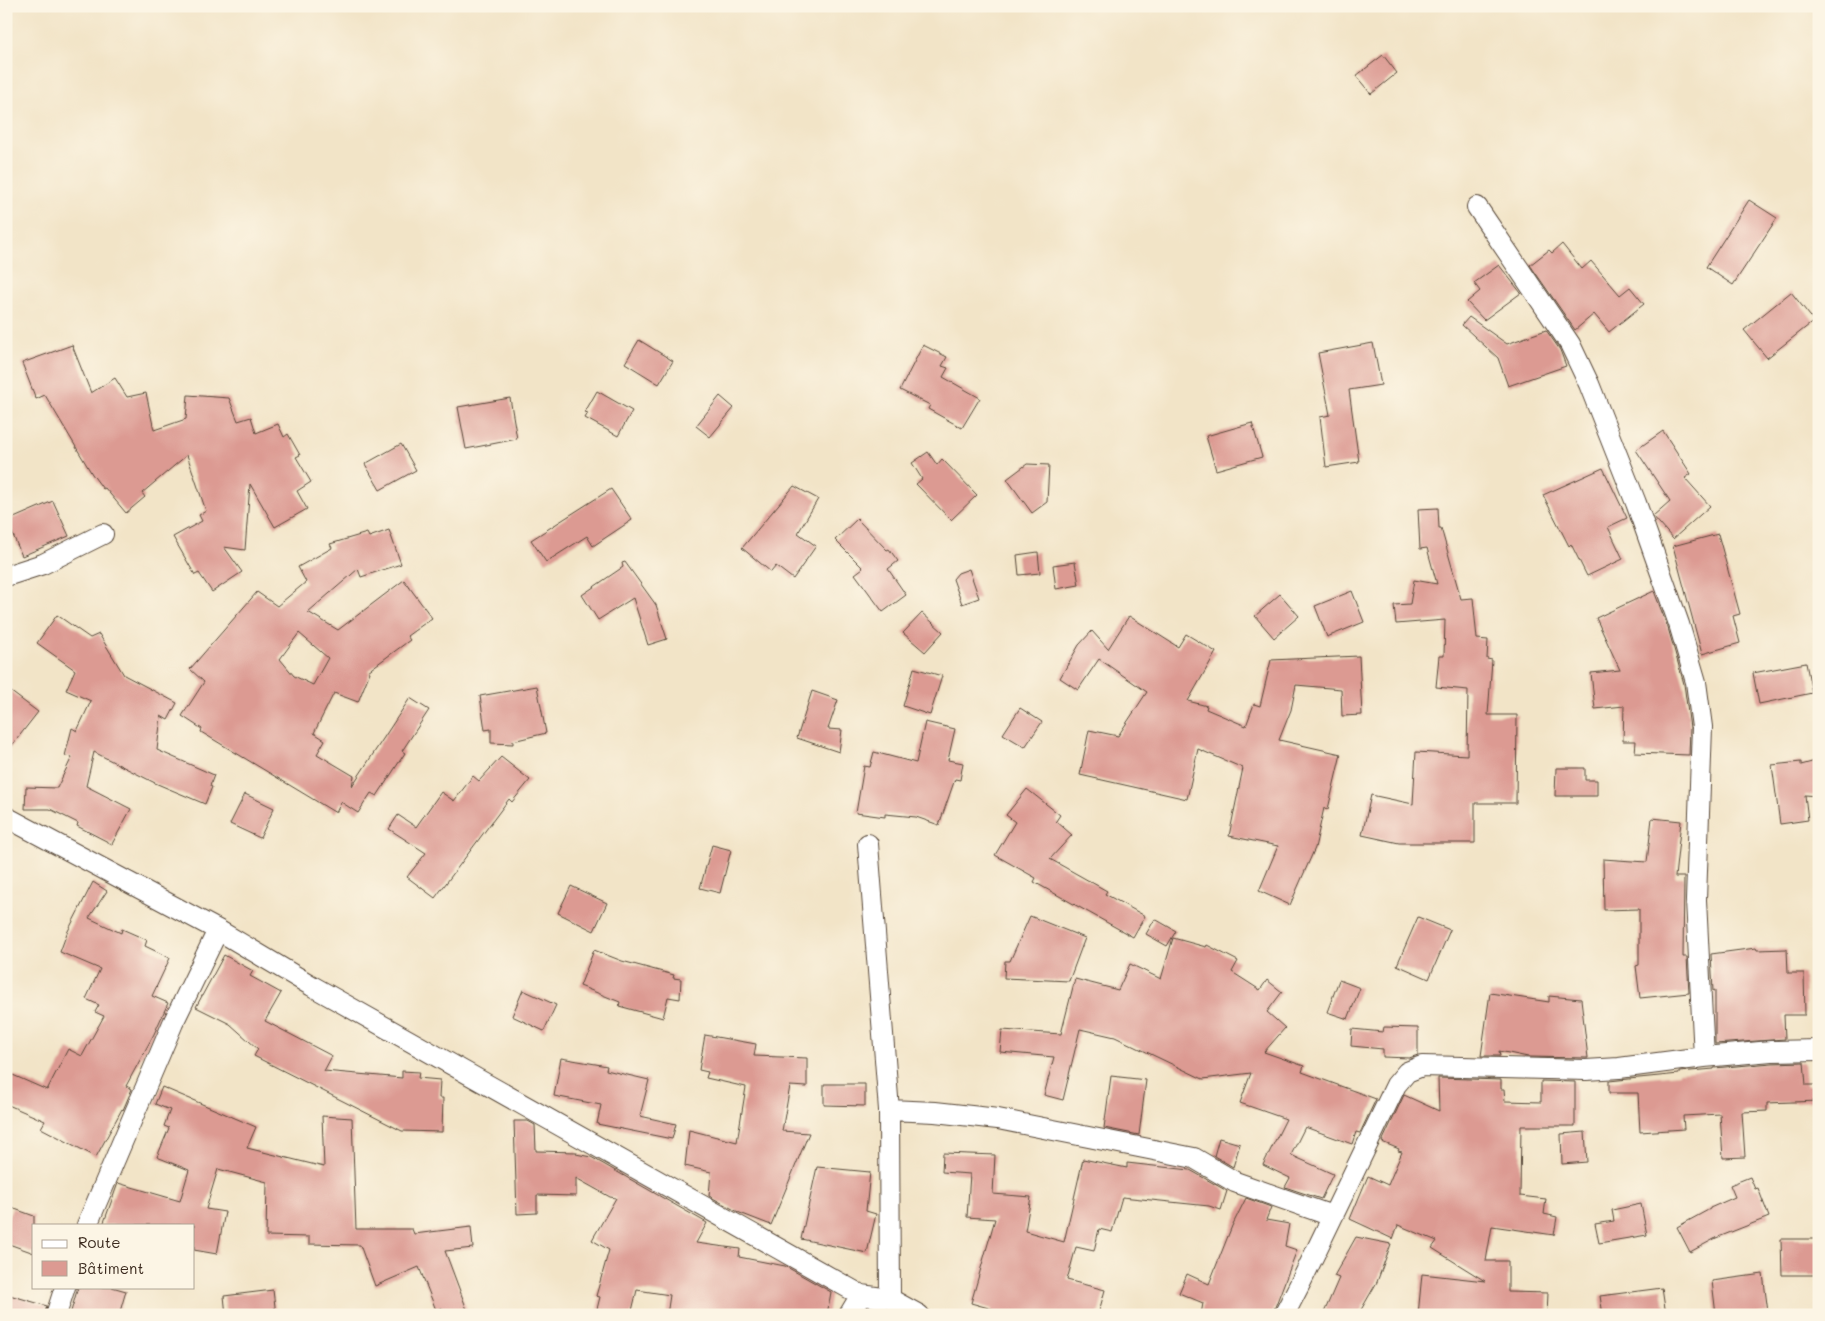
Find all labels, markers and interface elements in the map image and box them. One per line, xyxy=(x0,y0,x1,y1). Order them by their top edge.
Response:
legend xyxy=(32,1224,195,1288)
text: Route xyxy=(78,1232,121,1252)
text: Bâtiment xyxy=(78,1258,144,1278)

